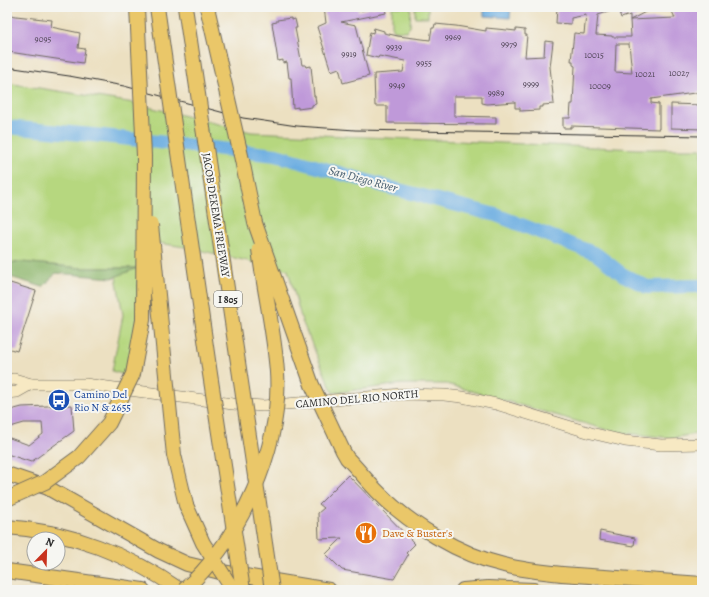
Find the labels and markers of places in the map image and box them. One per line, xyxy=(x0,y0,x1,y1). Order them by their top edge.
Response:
bus stop icon: Camino Del Rio N & 2655 xyxy=(46,387,72,413)
place label: Camino Del Rio N & 2655 xyxy=(74,387,131,415)
restaurant icon: Dave & Buster's xyxy=(353,520,379,546)
place label: Dave & Buster's xyxy=(382,526,452,541)

